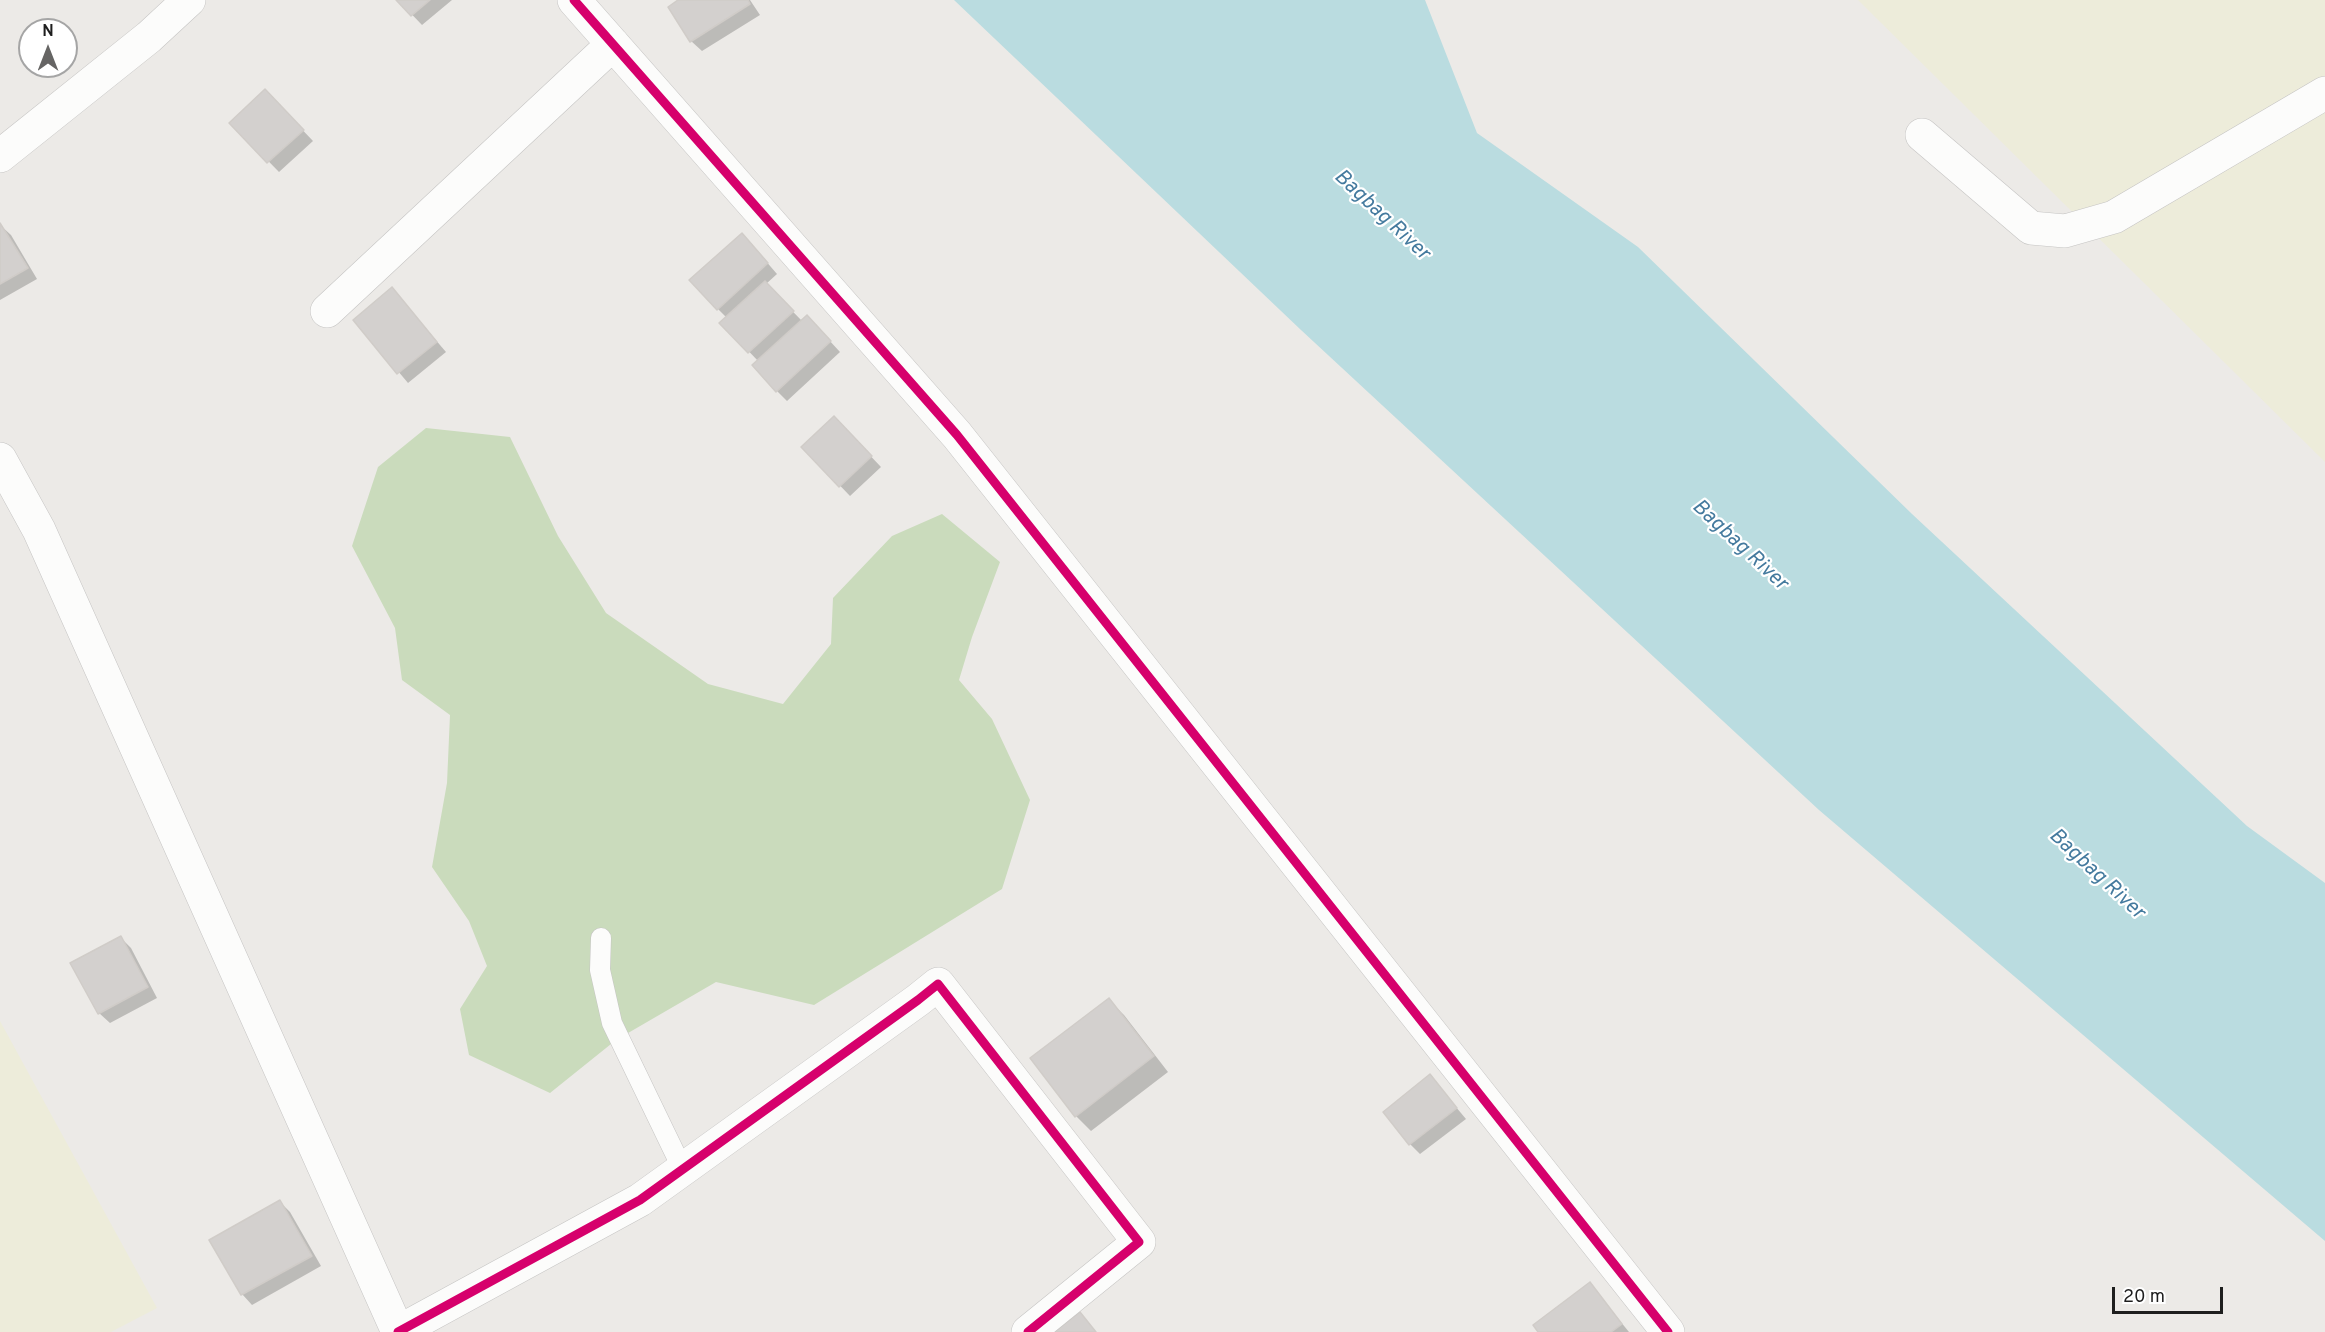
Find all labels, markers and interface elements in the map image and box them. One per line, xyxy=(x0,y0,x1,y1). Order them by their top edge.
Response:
north arrow xyxy=(18,18,78,78)
text: N xyxy=(42,22,54,42)
water label: Bagbag River xyxy=(1328,165,1434,267)
water label: Bagbag River xyxy=(1686,495,1792,597)
water label: Bagbag River xyxy=(2043,824,2149,926)
scale bar xyxy=(2115,1275,2226,1313)
text: 20 m xyxy=(2123,1286,2165,1309)

